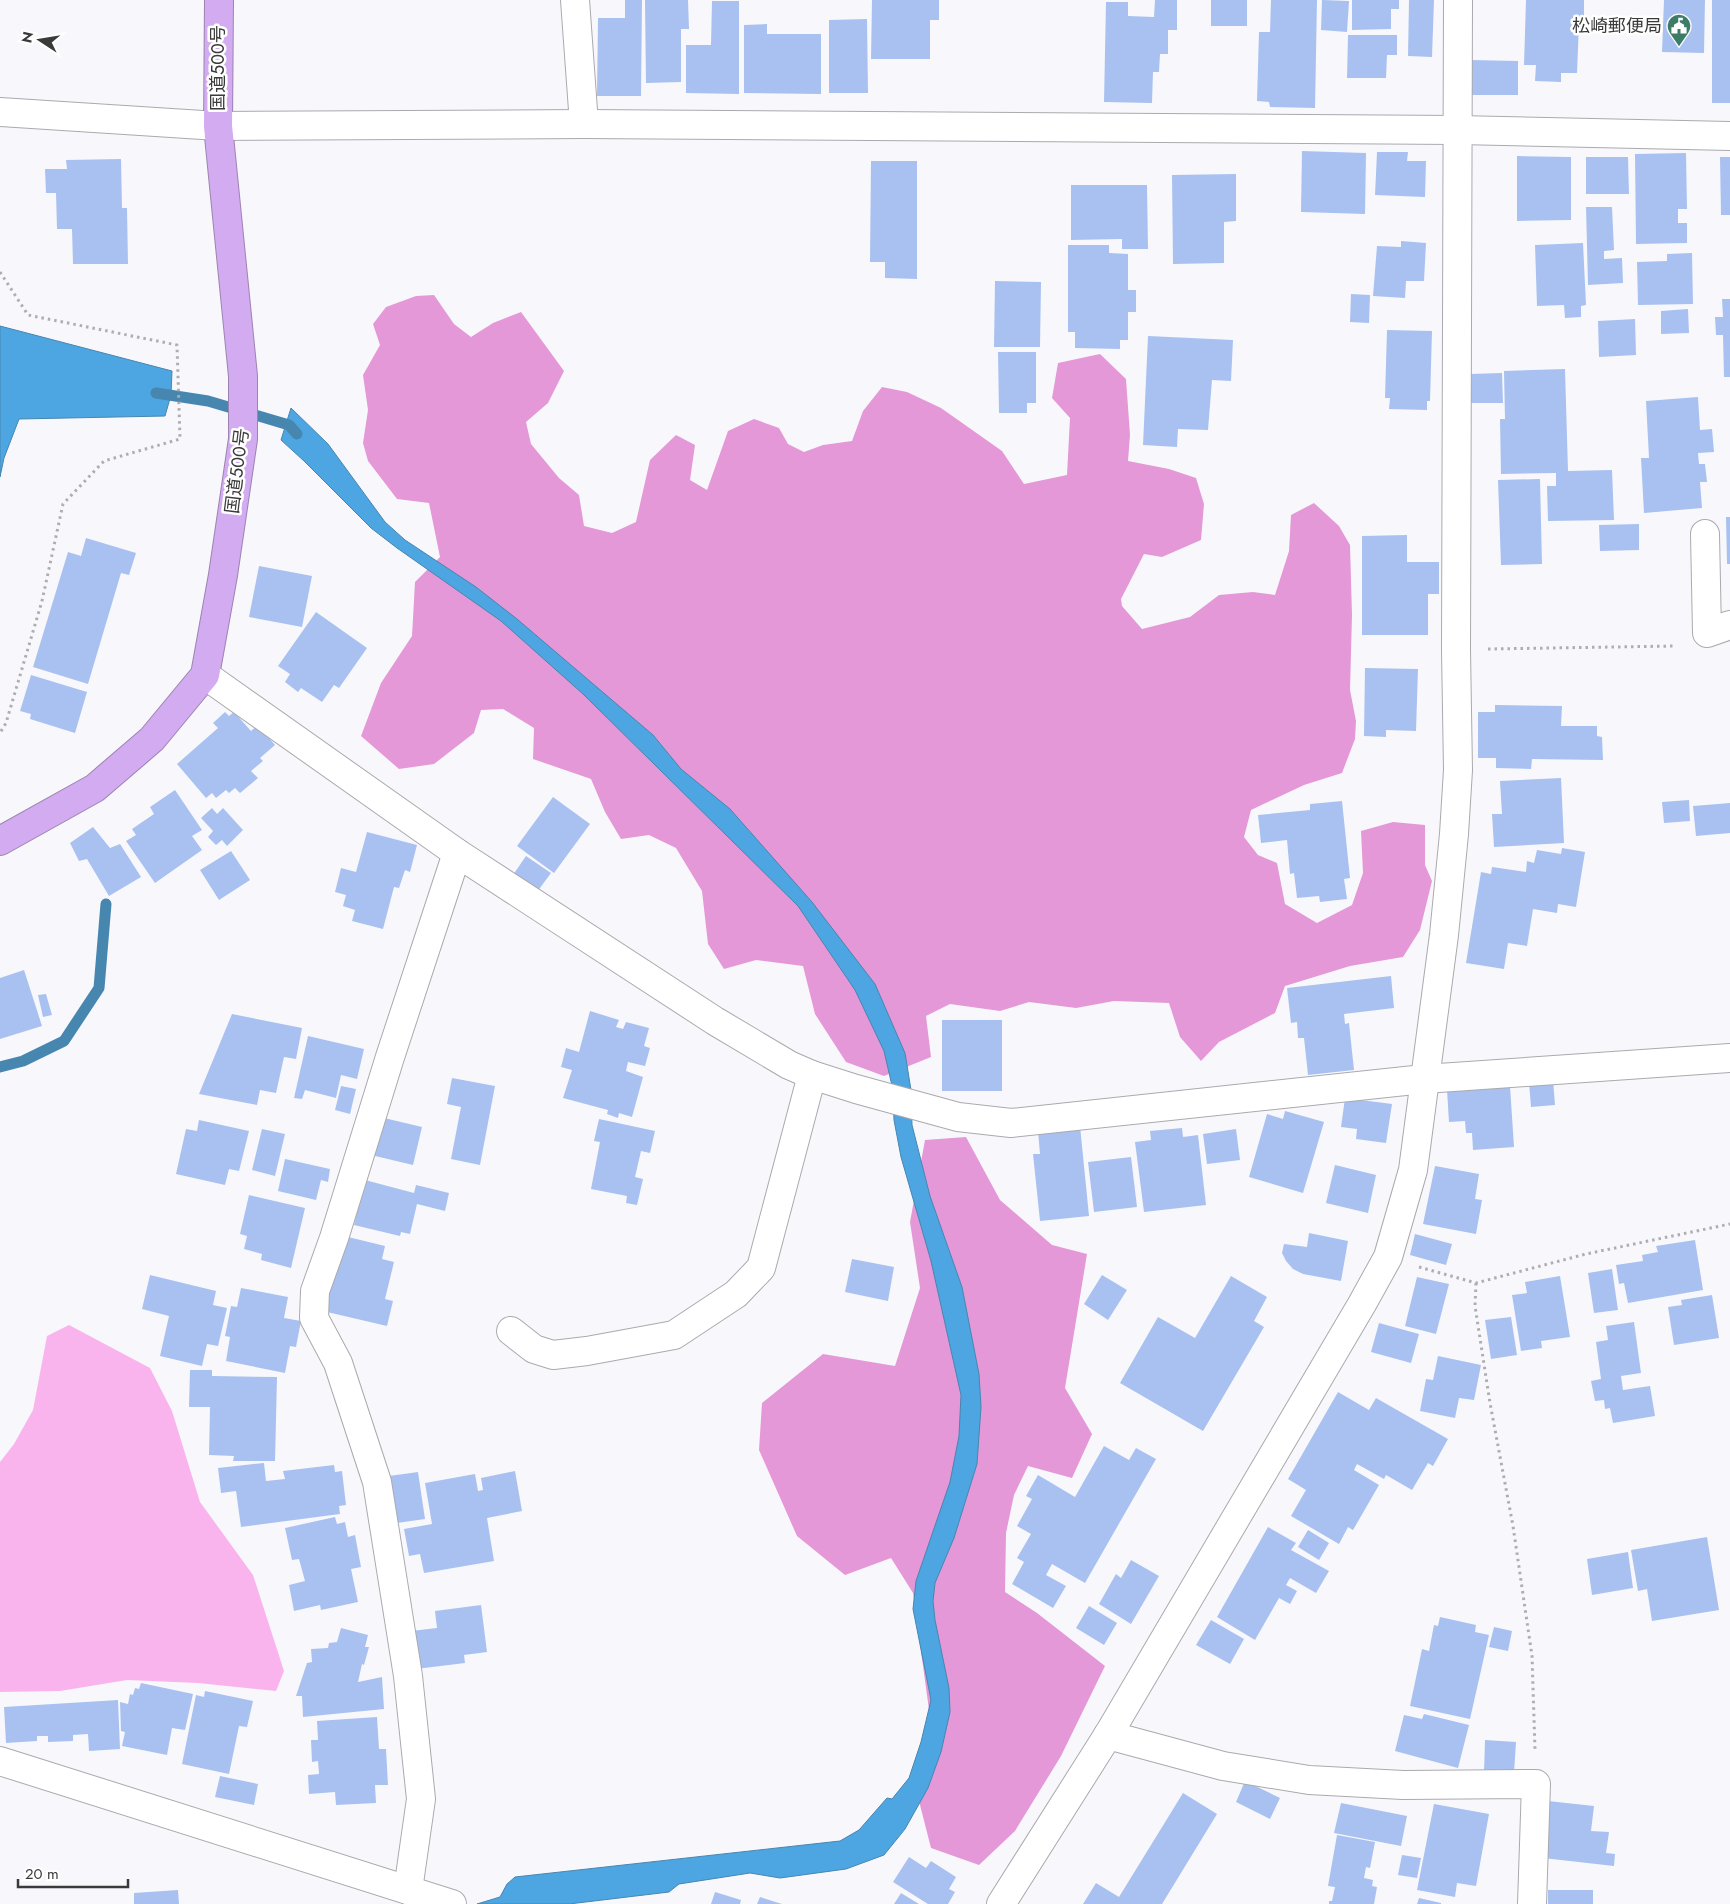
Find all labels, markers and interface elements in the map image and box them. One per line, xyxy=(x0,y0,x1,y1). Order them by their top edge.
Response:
place label: 松崎郵便局 xyxy=(1572,13,1662,39)
public building icon: 松崎郵便局 xyxy=(1666,13,1692,47)
north arrow xyxy=(15,15,65,65)
street label: 国道500号 xyxy=(205,25,231,111)
text: N xyxy=(16,30,38,45)
street label: 国道500号 xyxy=(219,427,255,515)
scale bar xyxy=(18,1856,128,1888)
text: 20 m xyxy=(25,1863,59,1885)

